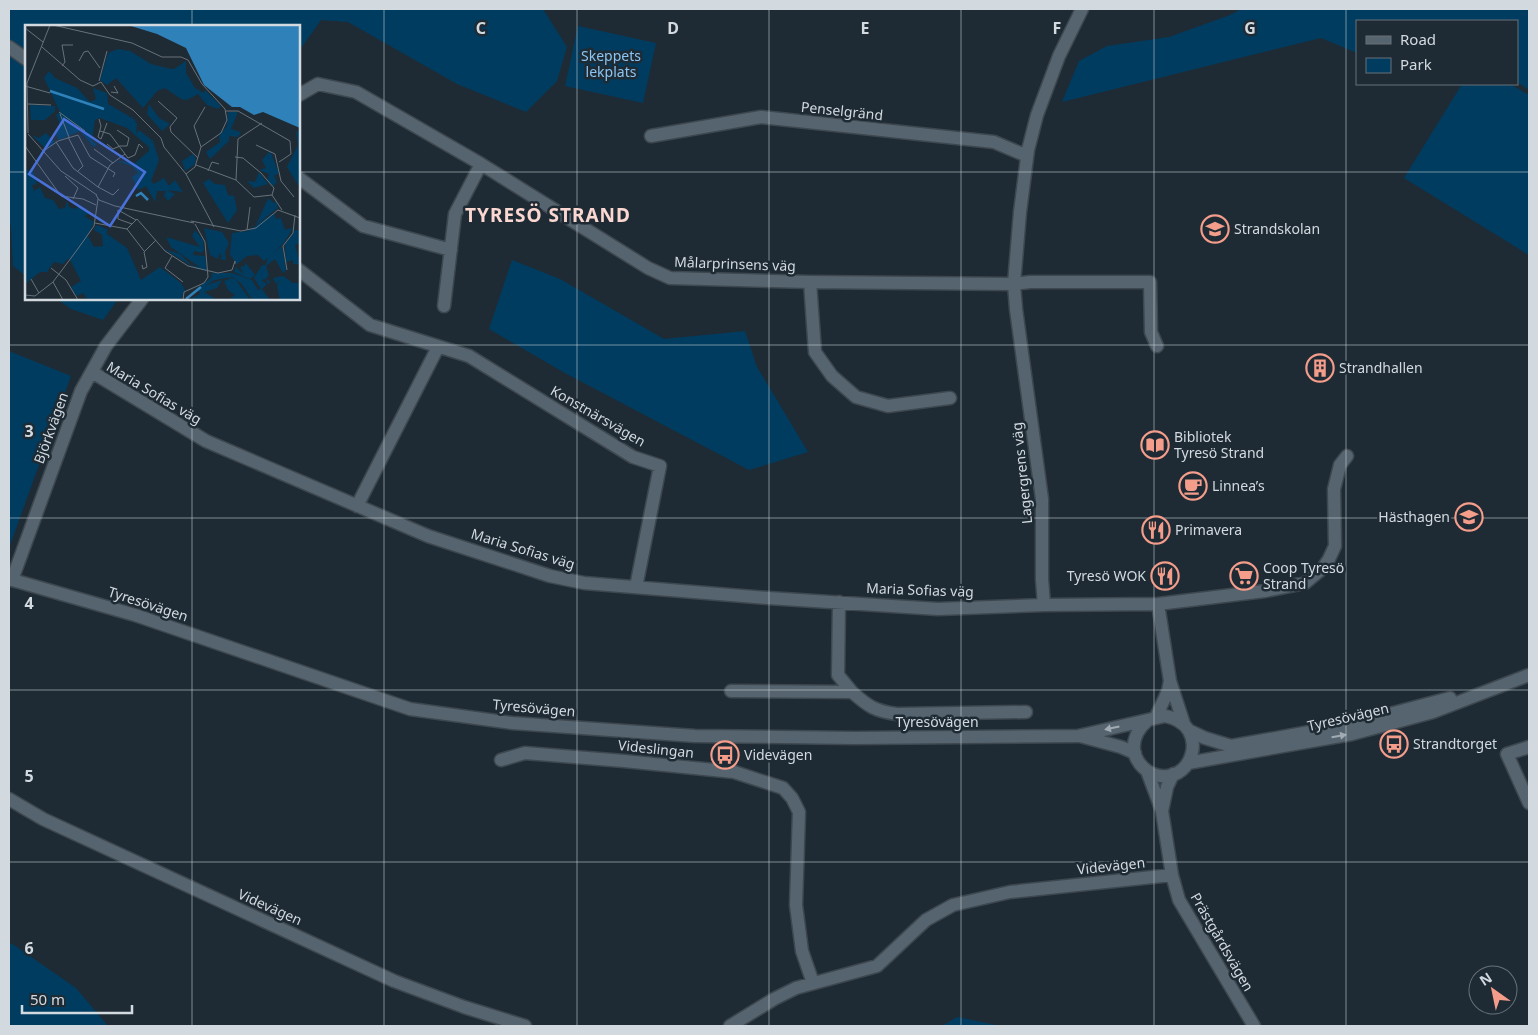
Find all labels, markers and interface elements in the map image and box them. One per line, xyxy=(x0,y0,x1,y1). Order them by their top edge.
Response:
text: C xyxy=(476,17,486,39)
text: D xyxy=(667,17,679,39)
text: E xyxy=(861,17,870,39)
text: F xyxy=(1053,17,1061,39)
text: G xyxy=(1244,17,1256,39)
legend xyxy=(1356,20,1518,85)
inset map xyxy=(25,25,300,300)
text: Road xyxy=(1400,29,1436,49)
park label: Skeppets lekplats xyxy=(581,46,641,81)
text: Park xyxy=(1400,54,1432,74)
street label: Penselgränd xyxy=(800,97,884,124)
district label: TYRESÖ STRAND xyxy=(465,202,631,228)
school or university icon: Strandskolan xyxy=(1200,214,1230,244)
place label: Strandskolan xyxy=(1234,219,1320,238)
street label: Målarprinsens väg xyxy=(674,252,796,275)
building icon: Strandhallen xyxy=(1305,353,1335,383)
street label: Maria Sofias väg xyxy=(103,357,205,428)
place label: Strandhallen xyxy=(1339,358,1423,377)
street label: Konstnärsvägen xyxy=(547,381,649,450)
street label: Björkvägen xyxy=(29,390,72,466)
text: 3 xyxy=(24,420,34,442)
street label: Lagergrens väg xyxy=(1007,421,1036,525)
place label: Bibliotek Tyresö Strand xyxy=(1174,427,1264,462)
library icon: Bibliotek Tyresö Strand xyxy=(1140,430,1170,460)
cafe icon: Linnea’s xyxy=(1178,471,1208,501)
place label: Linnea’s xyxy=(1212,476,1265,495)
school or university icon: Hästhagen xyxy=(1454,502,1484,532)
place label: Hästhagen xyxy=(1378,507,1450,526)
restaurant icon: Primavera xyxy=(1141,515,1171,545)
place label: Primavera xyxy=(1175,520,1242,539)
street label: Maria Sofias väg xyxy=(469,524,577,573)
place label: Coop Tyresö Strand xyxy=(1263,558,1344,593)
restaurant icon: Tyresö WOK xyxy=(1150,561,1180,591)
supermarket icon: Coop Tyresö Strand xyxy=(1229,561,1259,591)
place label: Tyresö WOK xyxy=(1067,566,1146,585)
street label: Maria Sofias väg xyxy=(866,578,974,601)
street label: Tyresövägen xyxy=(106,582,191,625)
text: 4 xyxy=(24,592,34,614)
street label: Tyresövägen xyxy=(492,694,576,721)
street label: Tyresövägen xyxy=(1305,698,1390,735)
street label: Tyresövägen xyxy=(895,712,979,731)
one-way arrow xyxy=(1105,724,1120,732)
bus stop icon: Strandtorget xyxy=(1379,729,1409,759)
one-way arrow xyxy=(1332,732,1348,740)
place label: Strandtorget xyxy=(1413,734,1497,753)
street label: Videslingan xyxy=(617,735,695,762)
bus stop icon: Videvägen xyxy=(710,740,740,770)
place label: Videvägen xyxy=(744,745,812,764)
text: 5 xyxy=(24,765,34,787)
street label: Videvägen xyxy=(1076,852,1146,879)
street label: Videvägen xyxy=(235,884,305,929)
street label: Prästgårdsvägen xyxy=(1186,889,1258,995)
text: 6 xyxy=(24,937,34,959)
north arrow xyxy=(1468,965,1518,1015)
text: N xyxy=(1476,968,1496,990)
scale bar xyxy=(22,982,132,1014)
text: 50 m xyxy=(30,989,65,1009)

